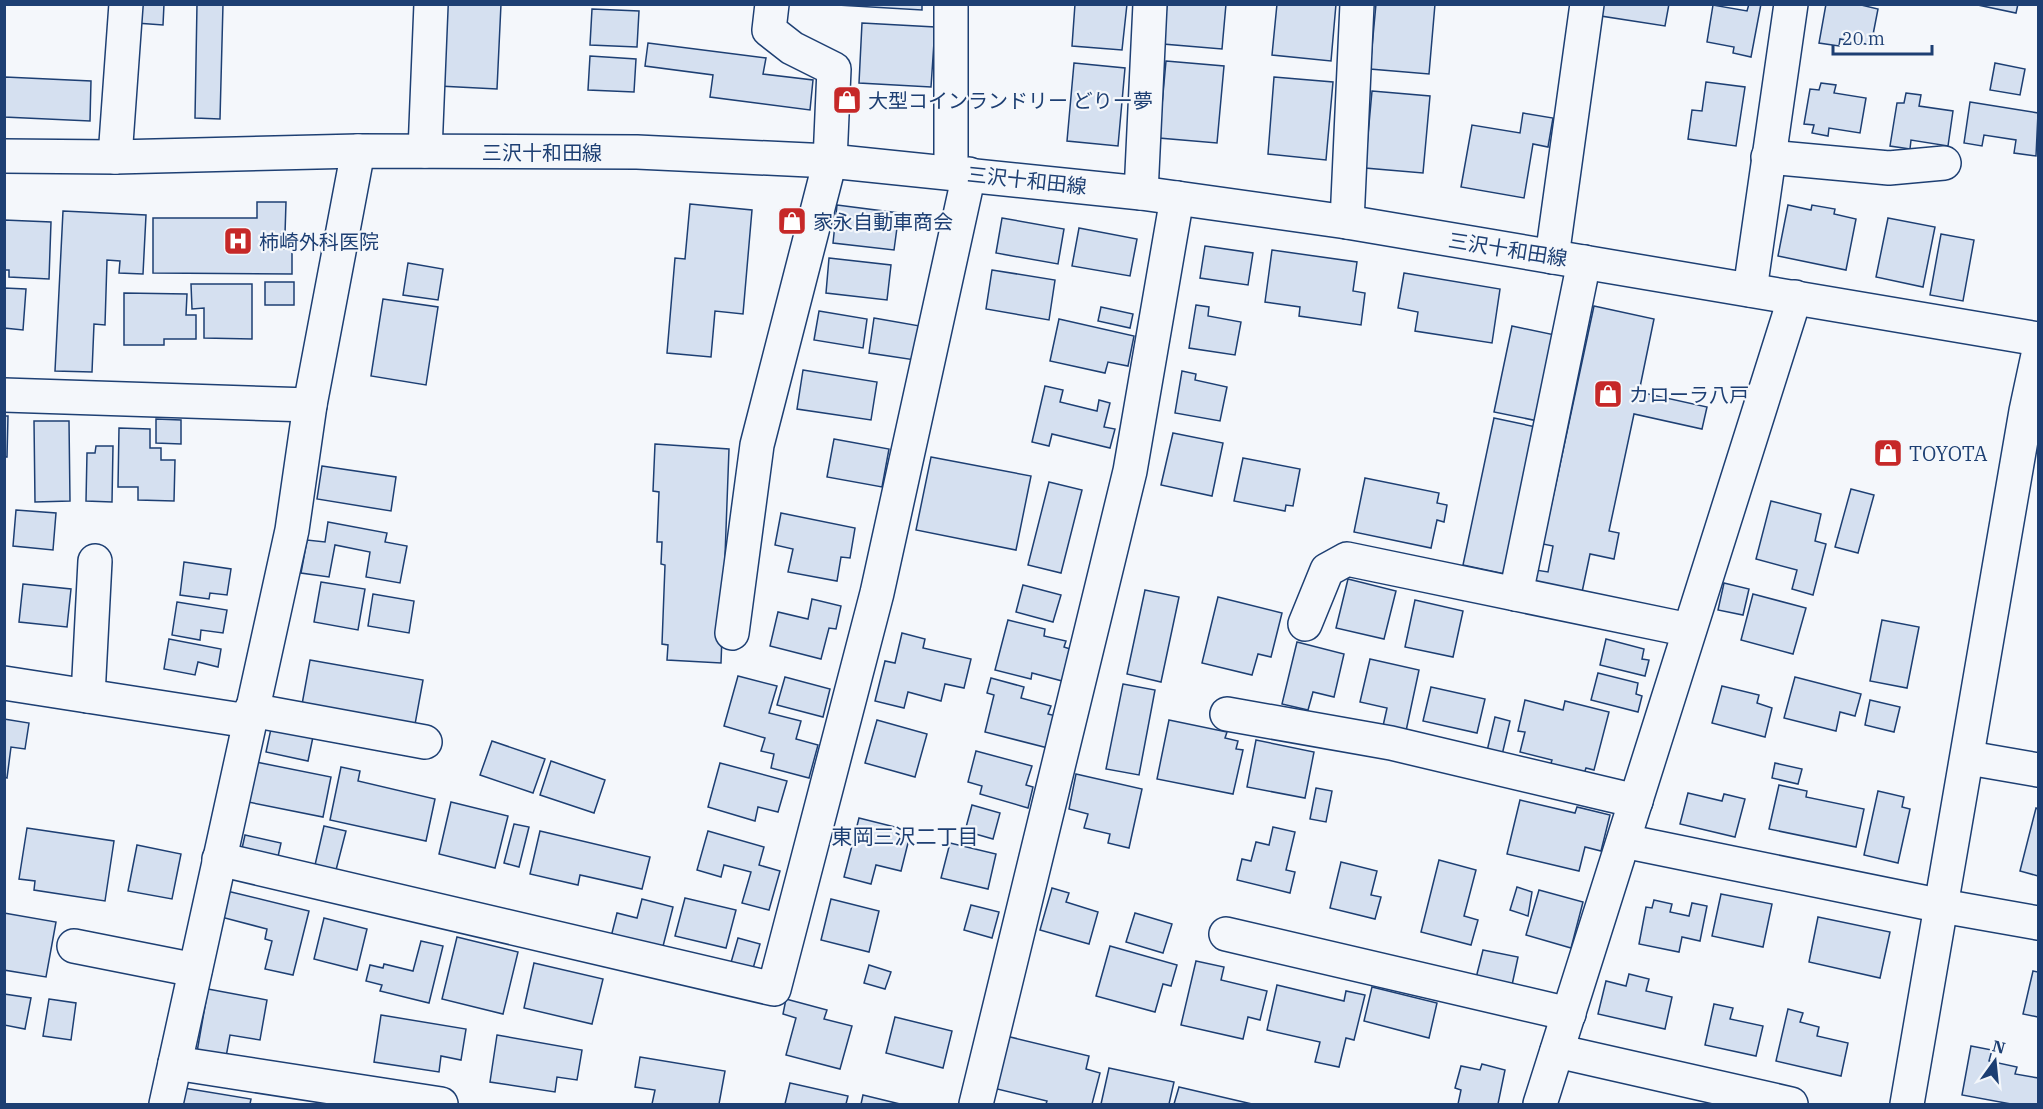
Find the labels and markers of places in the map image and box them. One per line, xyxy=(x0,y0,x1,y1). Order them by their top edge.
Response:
shop icon: 大型コインランドリー どりー夢 xyxy=(831,84,863,116)
place label: 大型コインランドリー どりー夢 xyxy=(868,87,1153,114)
shop icon: 家永自動車商会 xyxy=(776,205,808,237)
place label: 家永自動車商会 xyxy=(813,208,953,235)
hospital icon: 柿崎外科医院 xyxy=(222,225,254,257)
place label: 柿崎外科医院 xyxy=(259,228,379,255)
shop icon: カローラ八戸 xyxy=(1592,378,1624,410)
place label: カローラ八戸 xyxy=(1629,381,1749,408)
shop icon: TOYOTA xyxy=(1872,437,1904,469)
place label: TOYOTA xyxy=(1909,440,1988,467)

